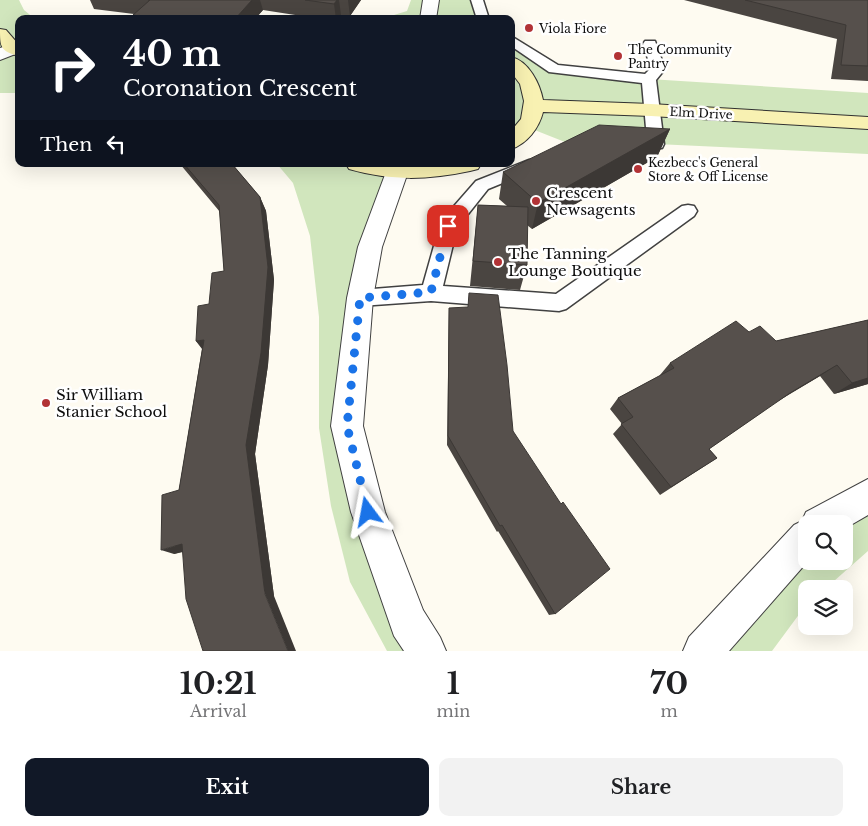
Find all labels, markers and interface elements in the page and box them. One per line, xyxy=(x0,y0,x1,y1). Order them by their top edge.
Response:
place label: Viola Fiore xyxy=(538,21,607,36)
marker: Viola Fiore xyxy=(523,22,535,34)
text: 40 m xyxy=(123,32,221,75)
icon: right xyxy=(40,35,105,100)
place label: The Community Pantry xyxy=(628,42,732,71)
marker: The Community Pantry xyxy=(612,50,624,62)
text: Coronation Crescent xyxy=(123,75,357,102)
street label: Elm Drive xyxy=(669,104,733,122)
icon: left xyxy=(102,130,130,158)
text: Then xyxy=(40,133,92,156)
place label: Kezbecc's General Store & Off License xyxy=(648,155,768,184)
marker: Kezbecc's General Store & Off License xyxy=(632,163,644,175)
place label: Crescent Newsagents xyxy=(546,183,636,219)
marker: Crescent Newsagents xyxy=(530,195,542,207)
pin xyxy=(427,205,469,247)
icon: arrive xyxy=(434,212,462,240)
place label: The Tanning Lounge Boutique xyxy=(508,244,642,280)
marker: The Tanning Lounge Boutique xyxy=(492,256,504,268)
place label: Sir William Stanier School xyxy=(56,385,167,421)
marker: Sir William Stanier School xyxy=(40,397,52,409)
position arrow xyxy=(341,485,393,537)
map controls xyxy=(798,515,853,635)
button: search xyxy=(798,515,853,570)
button: layers xyxy=(798,580,853,635)
text: 10:21 xyxy=(180,665,257,702)
text: 1 xyxy=(447,665,460,702)
text: 70 xyxy=(650,665,688,702)
text: Arrival xyxy=(190,701,247,721)
text: min xyxy=(437,701,470,721)
text: m xyxy=(661,701,678,721)
button: Exit xyxy=(25,758,429,816)
button: Share xyxy=(439,758,843,816)

